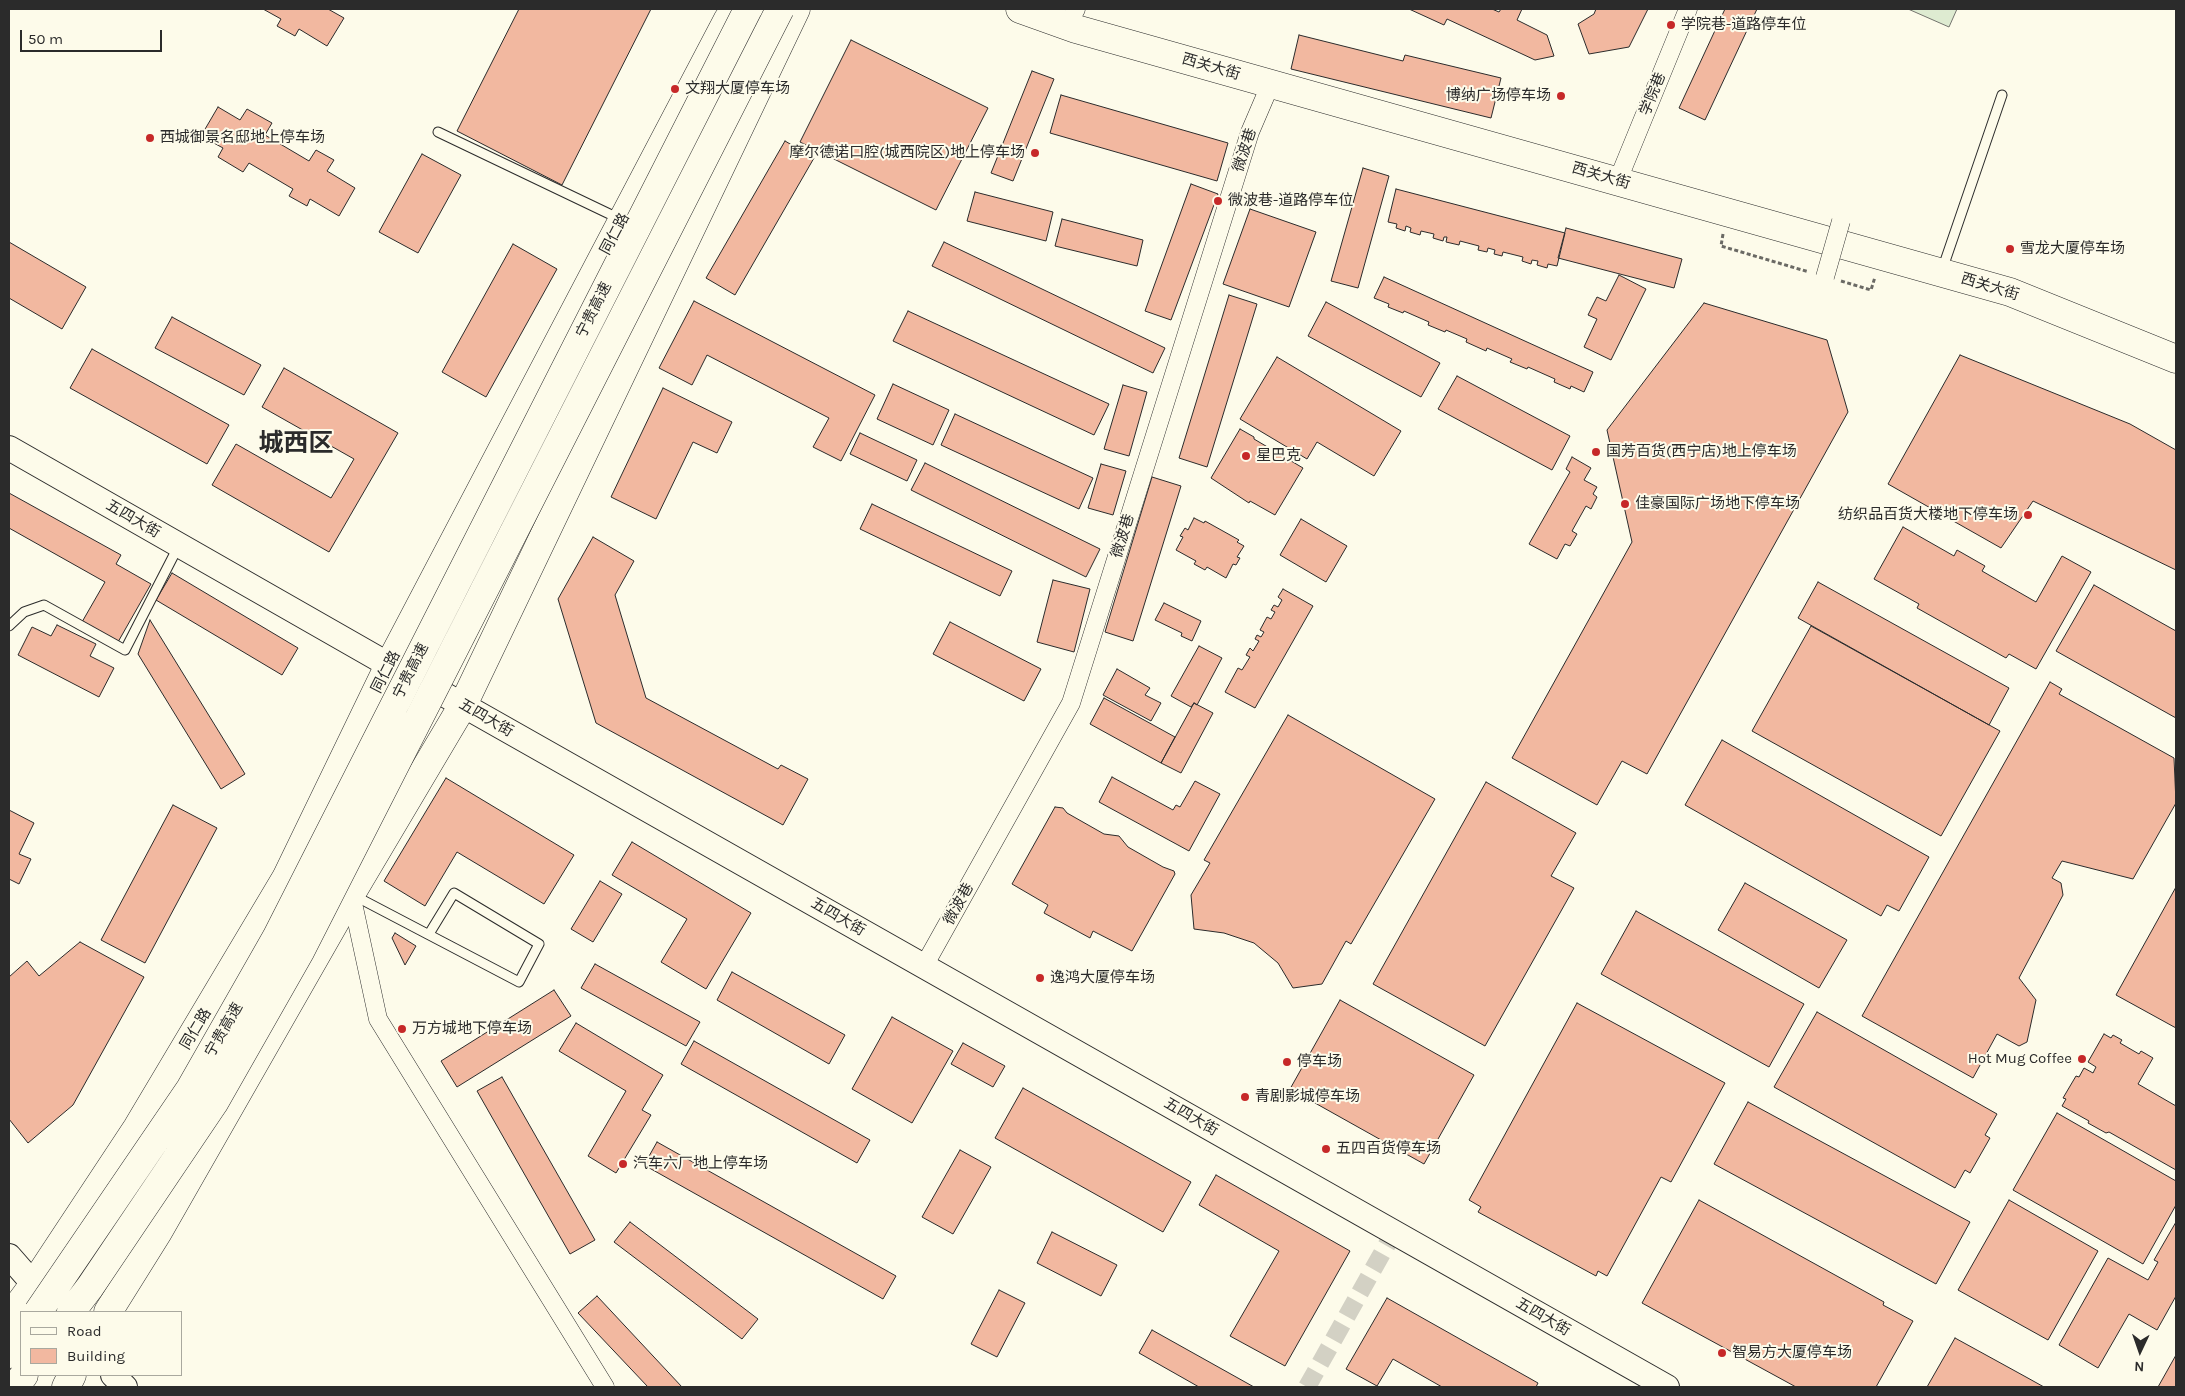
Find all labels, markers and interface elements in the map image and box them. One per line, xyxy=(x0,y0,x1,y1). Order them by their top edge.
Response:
place label: 学院巷-道路停车位 xyxy=(1681,16,1806,34)
marker: 学院巷-道路停车位 xyxy=(1665,19,1677,31)
scale bar xyxy=(22,20,165,52)
text: 50 m xyxy=(28,30,63,48)
street label: 西关大街 xyxy=(1180,50,1242,84)
street label: 学院巷 xyxy=(1636,70,1670,118)
place label: 文翔大厦停车场 xyxy=(685,80,790,98)
marker: 文翔大厦停车场 xyxy=(669,83,681,95)
place label: 博纳广场停车场 xyxy=(1446,87,1551,105)
marker: 博纳广场停车场 xyxy=(1555,90,1567,102)
street label: 微波巷 xyxy=(1229,126,1261,174)
place label: 西城御景名邸地上停车场 xyxy=(160,129,325,147)
marker: 西城御景名邸地上停车场 xyxy=(144,132,156,144)
place label: 摩尔德诺口腔(城西院区)地上停车场 xyxy=(789,144,1025,162)
marker: 摩尔德诺口腔(城西院区)地上停车场 xyxy=(1029,147,1041,159)
street label: 西关大街 xyxy=(1570,159,1632,193)
place label: 微波巷-道路停车位 xyxy=(1228,192,1353,210)
marker: 微波巷-道路停车位 xyxy=(1212,195,1224,207)
street label: 同仁路 xyxy=(596,210,634,258)
place label: 雪龙大厦停车场 xyxy=(2020,240,2125,258)
marker: 雪龙大厦停车场 xyxy=(2004,243,2016,255)
street label: 西关大街 xyxy=(1959,270,2021,304)
street label: 宁贵高速 xyxy=(572,279,616,341)
district label: 城西区 xyxy=(259,429,333,459)
place label: 国芳百货(西宁店)地上停车场 xyxy=(1606,443,1797,461)
marker: 国芳百货(西宁店)地上停车场 xyxy=(1590,446,1602,458)
place label: 星巴克 xyxy=(1256,447,1301,465)
marker: 星巴克 xyxy=(1240,450,1252,462)
place label: 佳豪国际广场地下停车场 xyxy=(1635,495,1800,513)
street label: 五四大街 xyxy=(103,496,163,542)
marker: 佳豪国际广场地下停车场 xyxy=(1619,498,1631,510)
place label: 纺织品百货大楼地下停车场 xyxy=(1838,506,2018,524)
marker: 纺织品百货大楼地下停车场 xyxy=(2022,509,2034,521)
street label: 微波巷 xyxy=(1108,512,1138,560)
street label: 宁贵高速 xyxy=(389,640,433,702)
street label: 同仁路 xyxy=(368,648,404,696)
street label: 五四大街 xyxy=(456,695,516,741)
street label: 微波巷 xyxy=(940,880,978,928)
street label: 五四大街 xyxy=(808,894,868,940)
place label: 逸鸿大厦停车场 xyxy=(1050,969,1155,987)
marker: 逸鸿大厦停车场 xyxy=(1034,972,1046,984)
street label: 宁贵高速 xyxy=(201,1000,247,1060)
street label: 同仁路 xyxy=(177,1005,215,1053)
place label: 万方城地下停车场 xyxy=(412,1020,532,1038)
marker: 万方城地下停车场 xyxy=(396,1023,408,1035)
place label: Hot Mug Coffee xyxy=(1968,1050,2072,1068)
place label: 停车场 xyxy=(1297,1053,1342,1071)
marker: Hot Mug Coffee xyxy=(2076,1053,2088,1065)
marker: 停车场 xyxy=(1281,1056,1293,1068)
place label: 青剧影城停车场 xyxy=(1255,1088,1360,1106)
marker: 青剧影城停车场 xyxy=(1239,1091,1251,1103)
street label: 五四大街 xyxy=(1161,1094,1221,1140)
place label: 五四百货停车场 xyxy=(1336,1140,1441,1158)
marker: 五四百货停车场 xyxy=(1320,1143,1332,1155)
place label: 汽车六厂地上停车场 xyxy=(633,1155,768,1173)
marker: 汽车六厂地上停车场 xyxy=(617,1158,629,1170)
street label: 五四大街 xyxy=(1513,1294,1573,1340)
legend xyxy=(20,1311,182,1376)
text: Road xyxy=(67,1322,102,1340)
north arrow xyxy=(2115,1326,2165,1376)
place label: 智易方大厦停车场 xyxy=(1732,1344,1852,1362)
text: Building xyxy=(67,1347,125,1365)
marker: 智易方大厦停车场 xyxy=(1716,1347,1728,1359)
text: N xyxy=(2134,1358,2145,1375)

